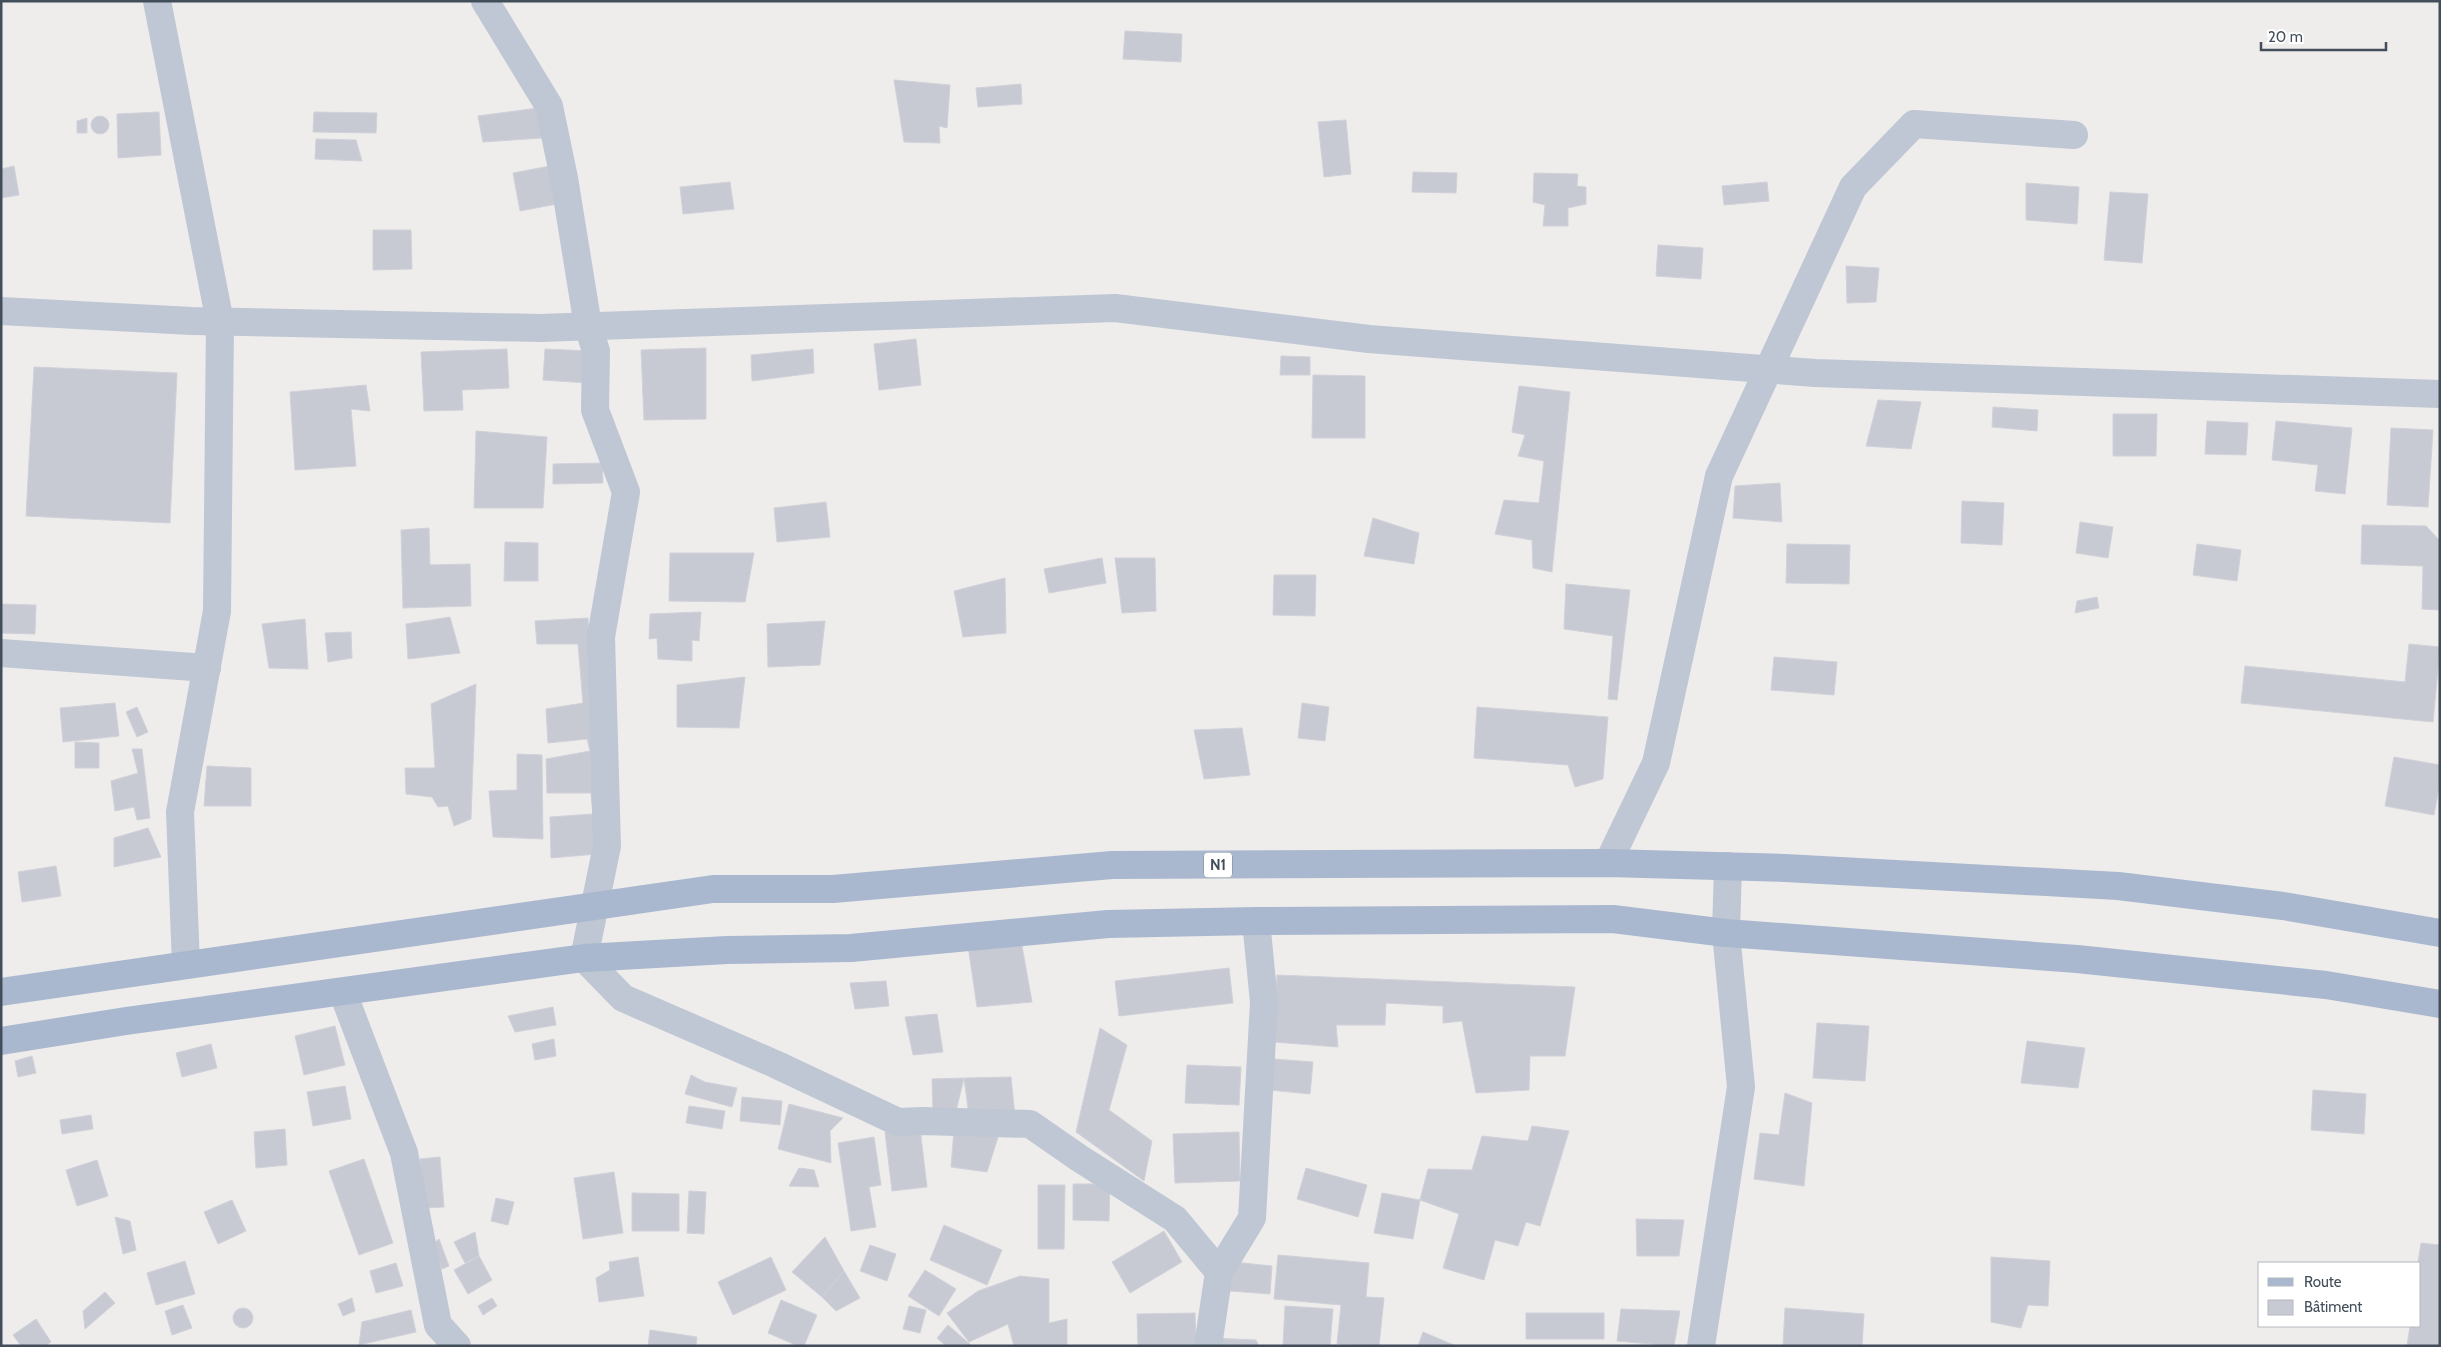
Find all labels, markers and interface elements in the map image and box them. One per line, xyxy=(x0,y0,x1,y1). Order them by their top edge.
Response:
scale bar xyxy=(2261,20,2386,52)
text: 20 m xyxy=(2268,28,2303,46)
road number: N1 xyxy=(1204,852,1232,878)
legend xyxy=(2258,1262,2421,1327)
text: Route xyxy=(2304,1273,2342,1291)
text: Bâtiment xyxy=(2304,1298,2362,1316)

